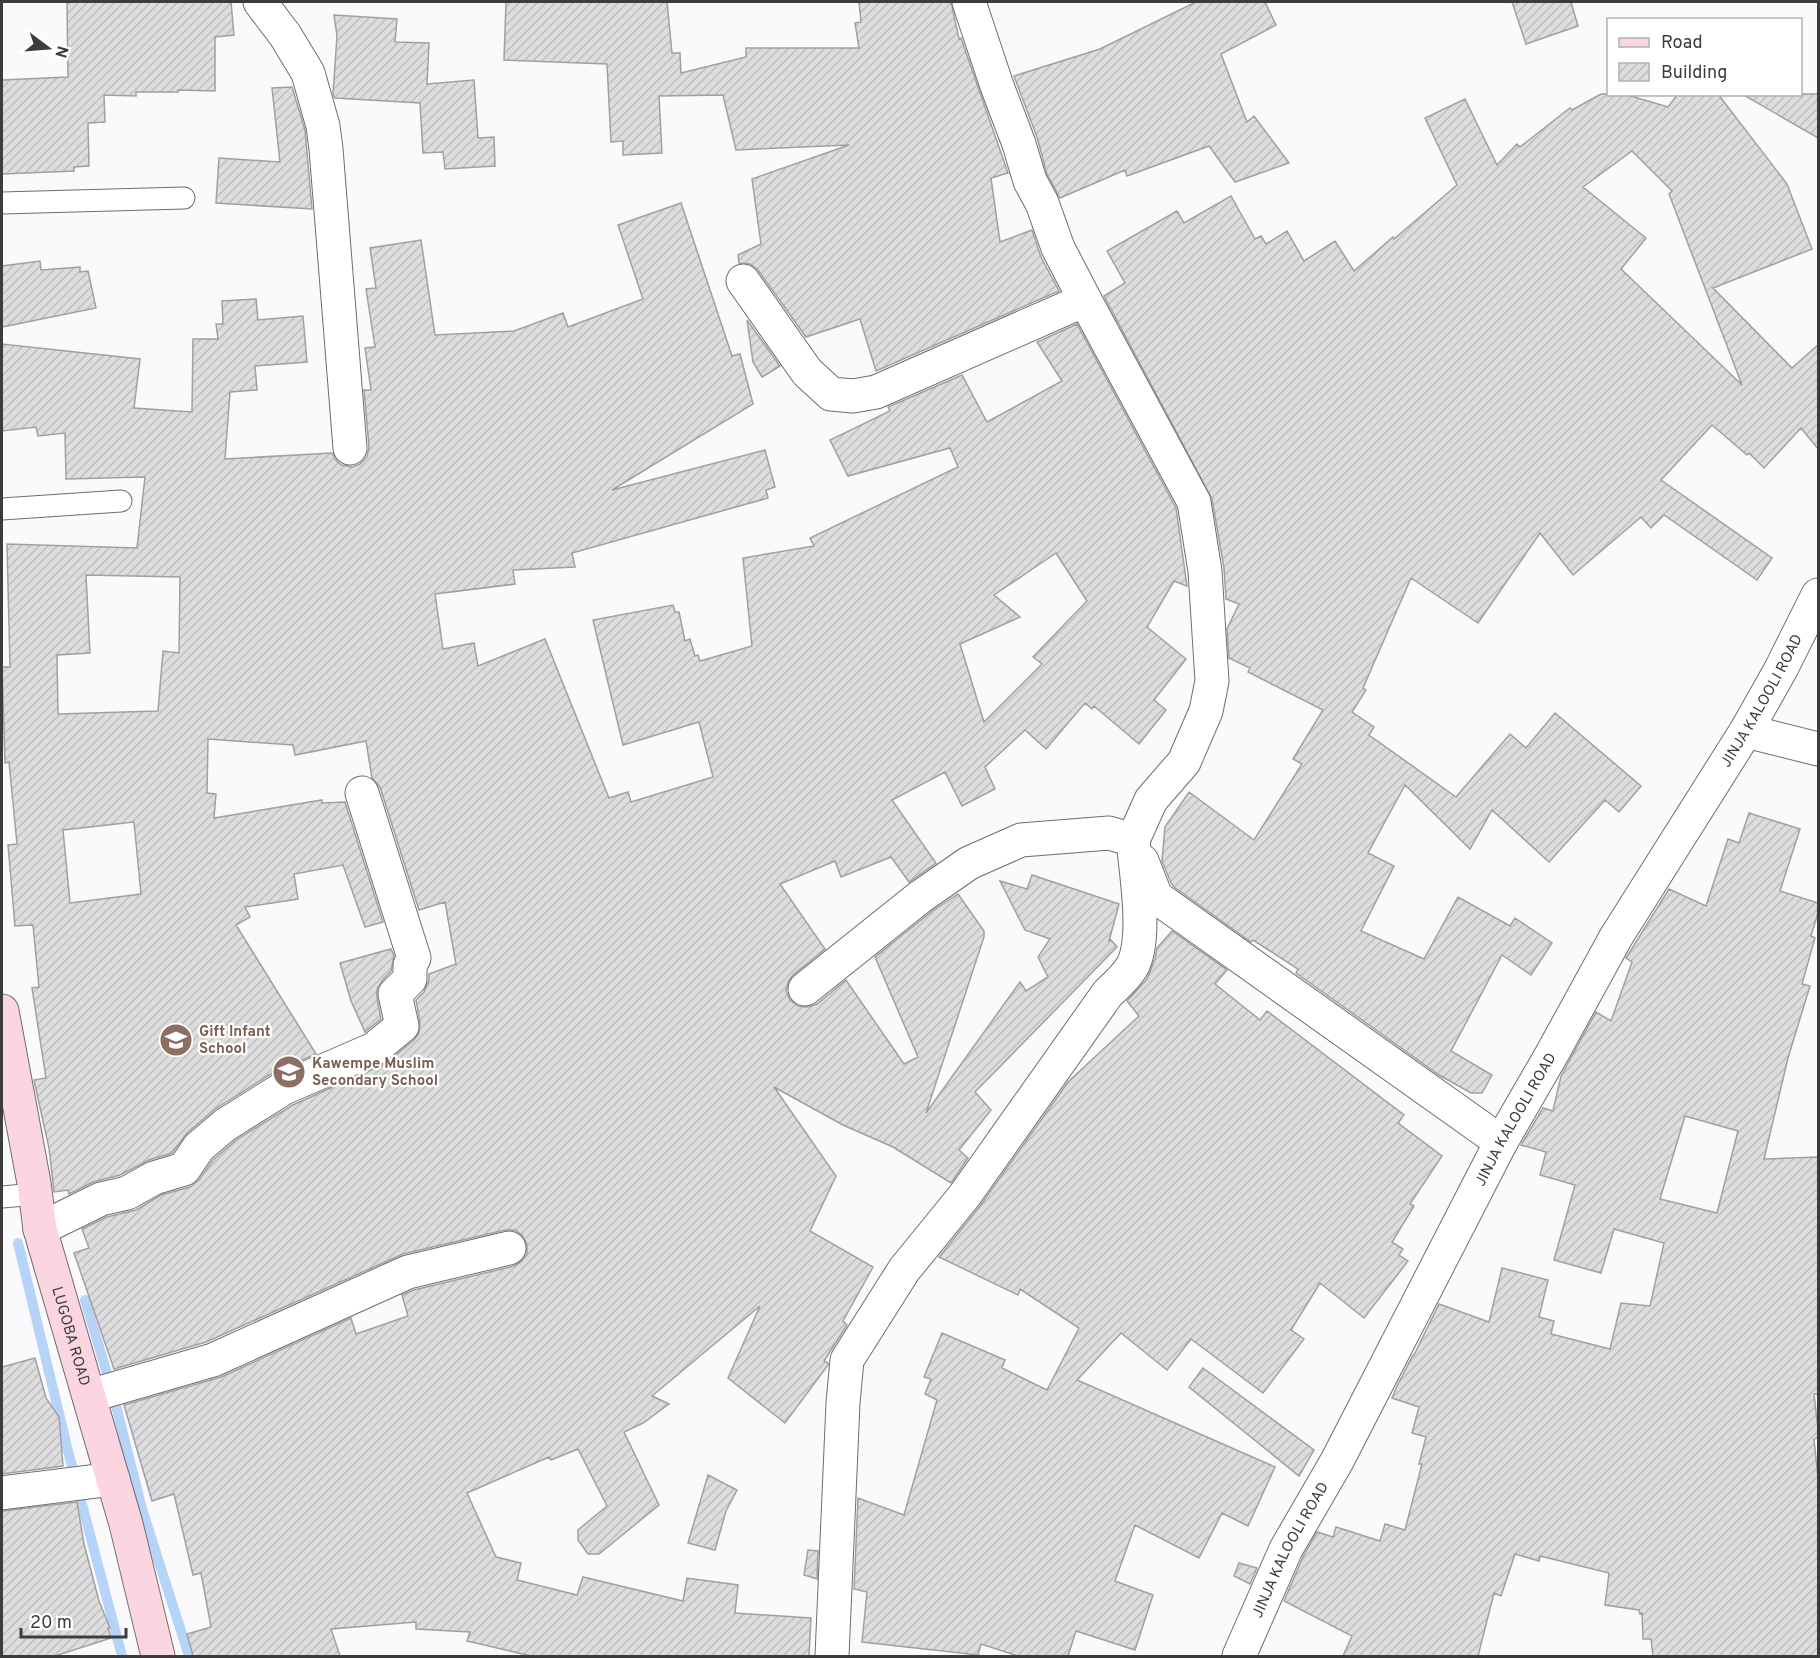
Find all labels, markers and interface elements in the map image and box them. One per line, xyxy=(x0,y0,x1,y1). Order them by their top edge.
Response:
north arrow xyxy=(18,18,78,78)
legend xyxy=(1607,18,1802,96)
text: Road xyxy=(1661,32,1703,55)
text: N xyxy=(49,43,72,60)
text: Building xyxy=(1661,62,1727,85)
street label: JINJA KALOOLI ROAD xyxy=(1717,631,1808,772)
school or university icon: Gift Infant School xyxy=(158,1022,194,1058)
place label: Gift Infant School xyxy=(199,1023,271,1059)
street label: JINJA KALOOLI ROAD xyxy=(1472,1050,1561,1190)
school or university icon: Kawempe Muslim Secondary School xyxy=(271,1054,307,1090)
place label: Kawempe Muslim Secondary School xyxy=(312,1055,438,1091)
street label: LUGOBA ROAD xyxy=(46,1285,93,1389)
street label: JINJA KALOOLI ROAD xyxy=(1249,1479,1334,1621)
scale bar xyxy=(21,1601,126,1639)
text: 20 m xyxy=(30,1612,72,1635)

